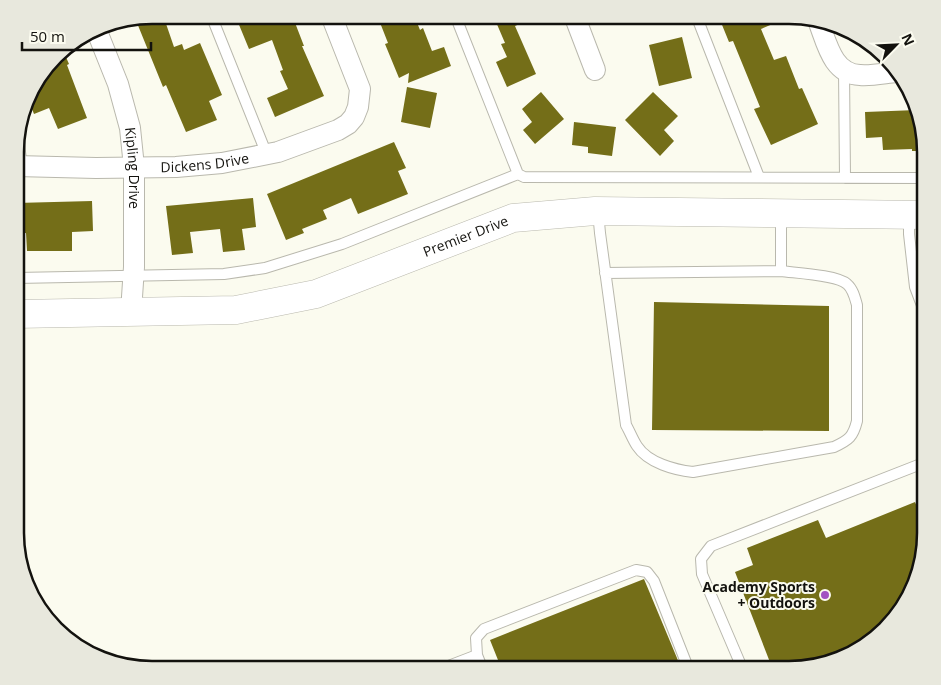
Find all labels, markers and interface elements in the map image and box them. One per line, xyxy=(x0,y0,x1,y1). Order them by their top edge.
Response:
scale bar xyxy=(22,20,151,52)
north arrow xyxy=(871,20,921,70)
text: 50 m xyxy=(30,26,65,46)
text: N xyxy=(897,30,919,49)
street label: Kipling Drive xyxy=(121,126,144,209)
street label: Dickens Drive xyxy=(160,148,251,176)
street label: Premier Drive xyxy=(420,211,511,261)
place label: Academy Sports + Outdoors xyxy=(703,577,815,612)
marker: Academy Sports + Outdoors xyxy=(819,589,831,601)

